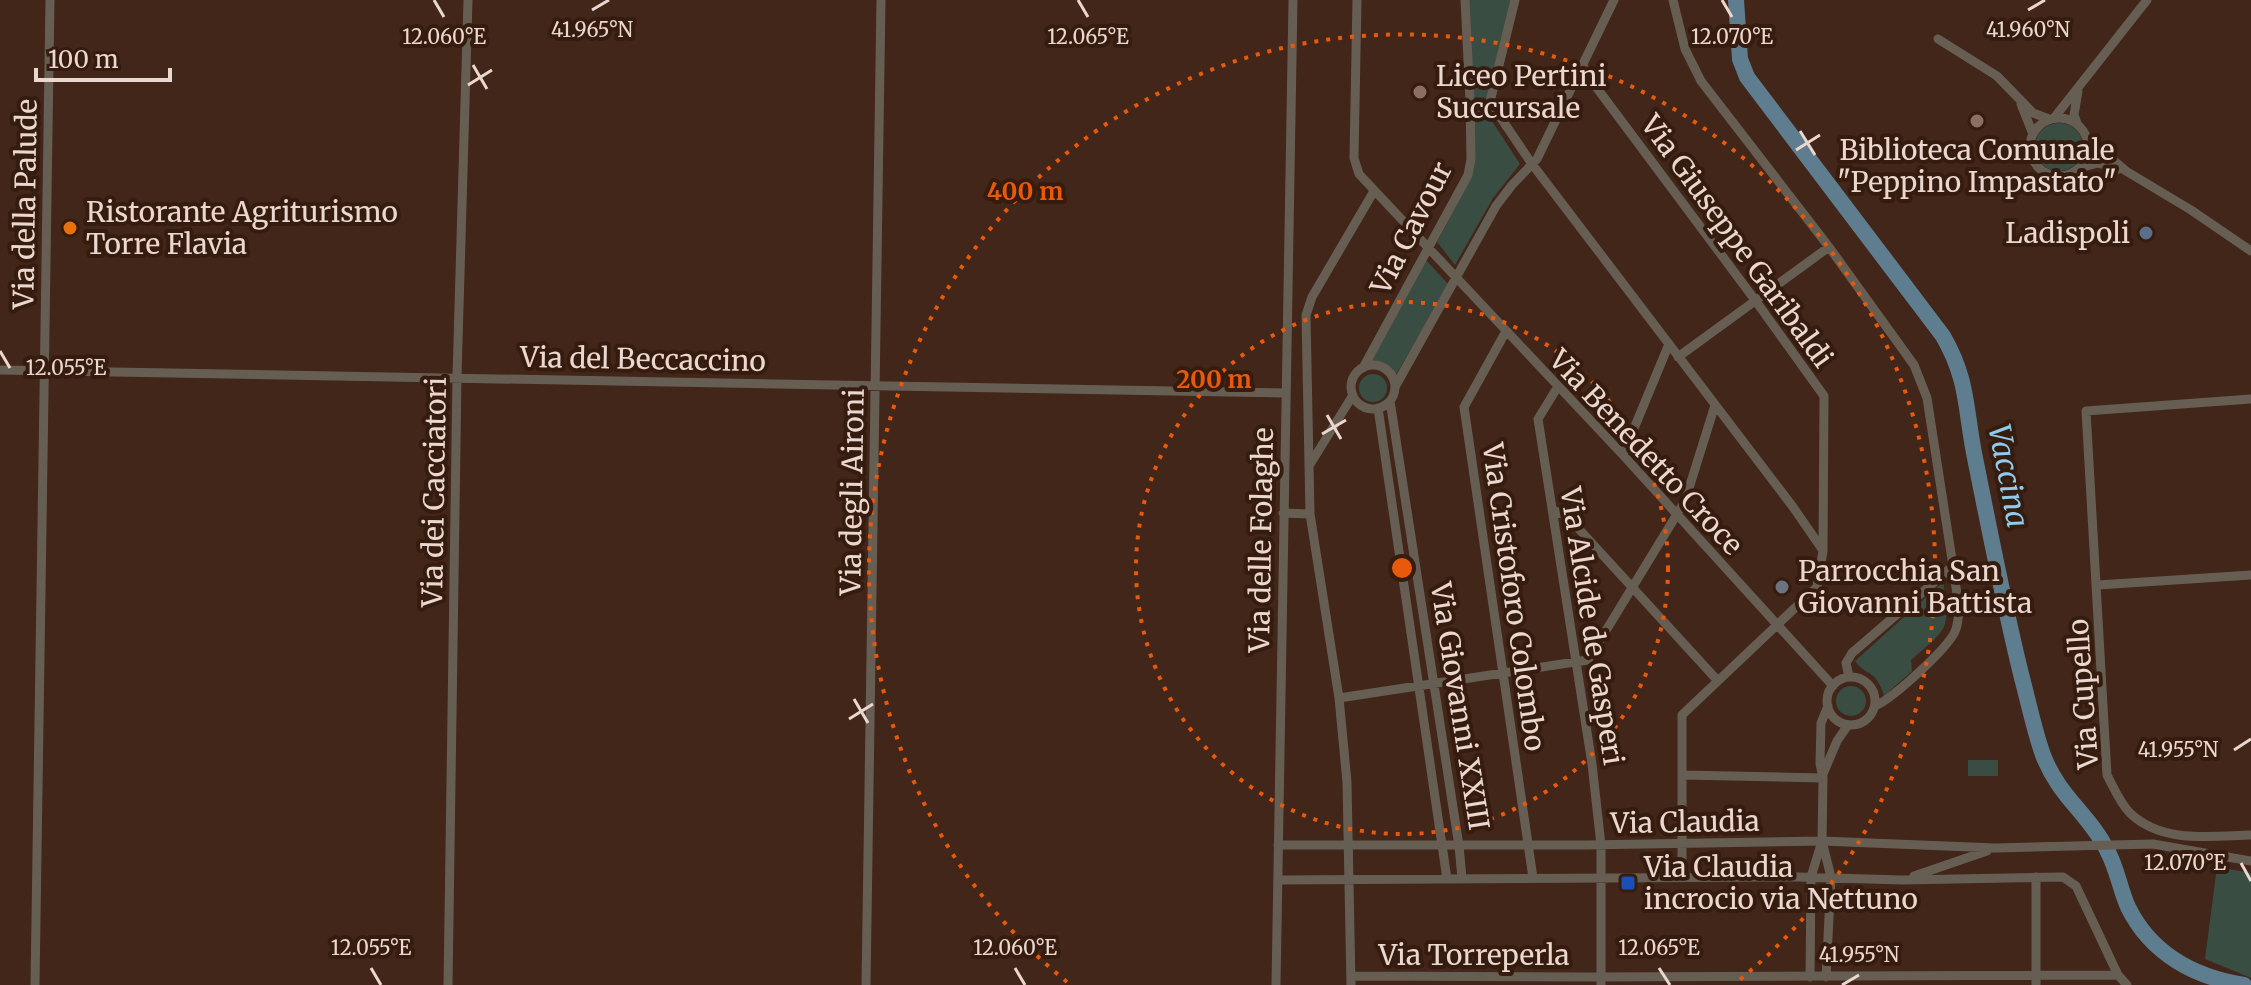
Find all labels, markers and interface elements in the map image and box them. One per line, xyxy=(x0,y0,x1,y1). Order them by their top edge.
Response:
text: 41.965°N xyxy=(551,17,633,42)
text: 41.960°N xyxy=(1986,17,2071,42)
text: 12.060°E xyxy=(402,24,486,49)
text: 12.065°E xyxy=(1047,24,1129,49)
text: 12.070°E xyxy=(1691,24,1773,49)
scale bar xyxy=(36,32,170,82)
text: 100 m xyxy=(48,44,119,75)
place label: Liceo Pertini Succursale xyxy=(1436,58,1607,126)
marker: Liceo Pertini Succursale xyxy=(1411,83,1429,101)
street label: Via della Palude xyxy=(5,99,45,310)
street label: Via Giuseppe Garibaldi xyxy=(1633,107,1841,375)
marker: Biblioteca Comunale "Peppino Impastato" xyxy=(1968,112,1986,130)
place label: Biblioteca Comunale "Peppino Impastato" xyxy=(1837,132,2117,200)
street label: Via Cavour xyxy=(1362,156,1460,301)
text: 400 m xyxy=(987,176,1063,207)
place label: Ristorante Agriturismo Torre Flavia xyxy=(86,194,398,262)
place label: Ladispoli xyxy=(2005,215,2130,251)
marker: Ristorante Agriturismo Torre Flavia xyxy=(61,219,79,237)
marker: Ladispoli xyxy=(2137,224,2155,242)
street label: Via del Beccaccino xyxy=(519,339,766,379)
street label: Via Benedetto Croce xyxy=(1541,341,1751,562)
text: 12.055°E xyxy=(26,355,106,380)
text: 200 m xyxy=(1176,364,1252,395)
street label: Via dei Cacciatori xyxy=(414,377,454,608)
street label: Via degli Aironi xyxy=(832,388,872,597)
water label: Vaccina xyxy=(1980,421,2038,531)
street label: Via delle Folaghe xyxy=(1241,427,1281,654)
street label: Via Cristoforo Colombo xyxy=(1474,440,1553,753)
street label: Via Alcide de Gasperi xyxy=(1552,483,1632,768)
place label: Parrocchia San Giovanni Battista xyxy=(1798,553,2032,621)
centre of rings xyxy=(1388,554,1416,582)
marker: Parrocchia San Giovanni Battista xyxy=(1773,578,1791,596)
street label: Via Giovanni XXIII xyxy=(1422,579,1497,832)
street label: Via Cupello xyxy=(2060,618,2106,771)
text: 41.955°N xyxy=(2138,737,2219,762)
street label: Via Claudia xyxy=(1609,803,1760,841)
place label: Via Claudia incrocio via Nettuno xyxy=(1643,849,1918,917)
text: 12.070°E xyxy=(2144,850,2226,875)
marker: Via Claudia incrocio via Nettuno xyxy=(1619,874,1637,892)
text: 12.055°E xyxy=(331,935,411,960)
text: 12.060°E xyxy=(973,935,1057,960)
text: 12.065°E xyxy=(1618,935,1700,960)
street label: Via Torreperla xyxy=(1377,937,1570,973)
text: 41.955°N xyxy=(1819,942,1900,967)

